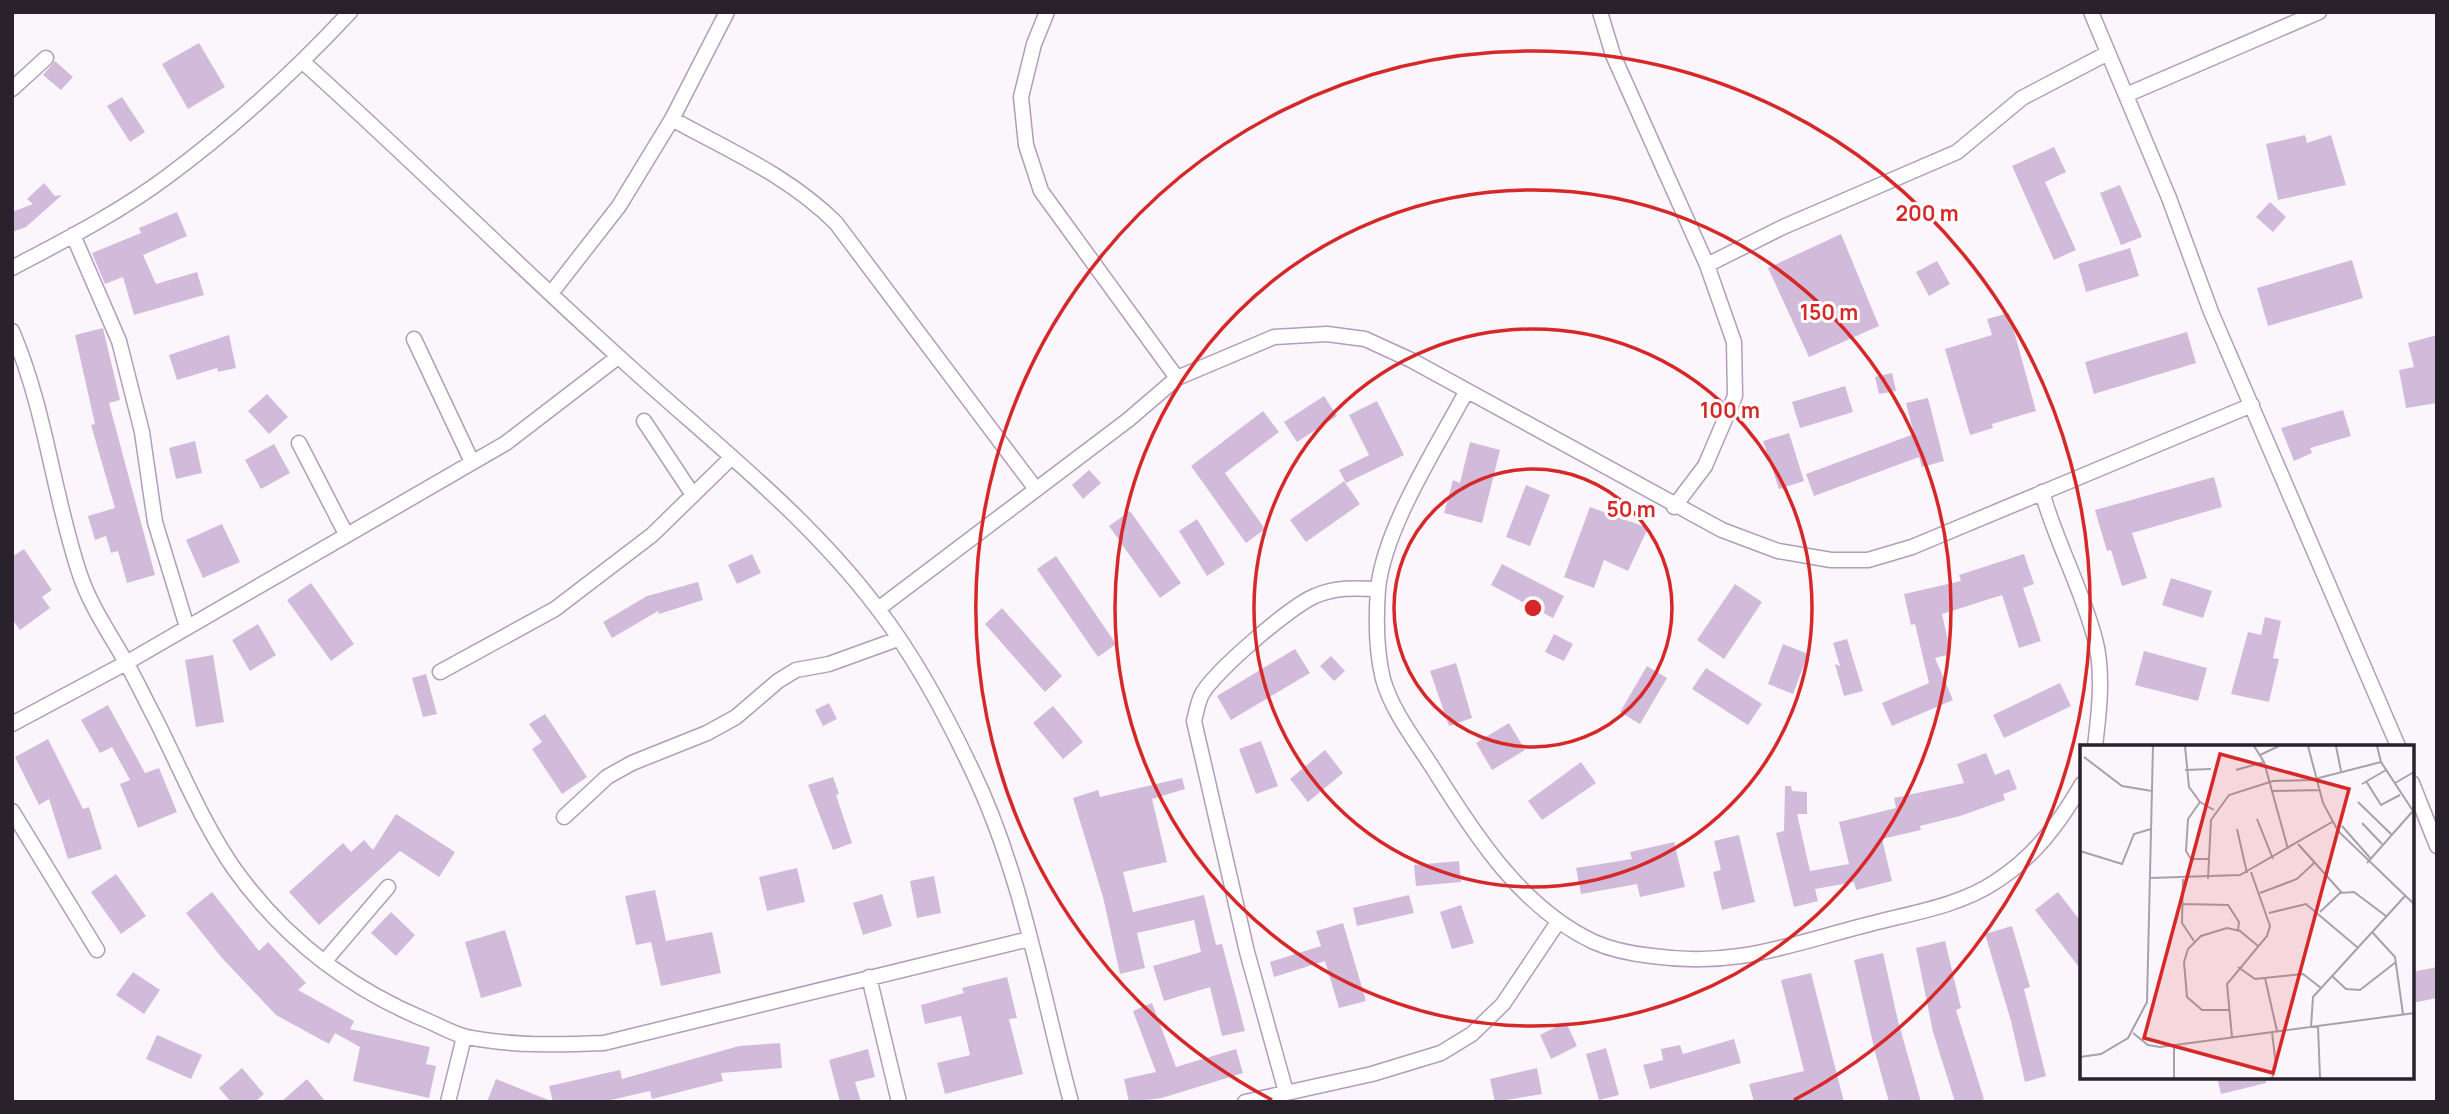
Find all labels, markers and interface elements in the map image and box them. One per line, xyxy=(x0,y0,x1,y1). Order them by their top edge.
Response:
text: 200 m xyxy=(1895,199,1959,227)
text: 150 m xyxy=(1800,298,1858,326)
text: 100 m xyxy=(1700,396,1760,424)
text: 50 m xyxy=(1606,495,1656,523)
centre of rings xyxy=(1521,596,1545,620)
inset map xyxy=(2080,745,2414,1079)

